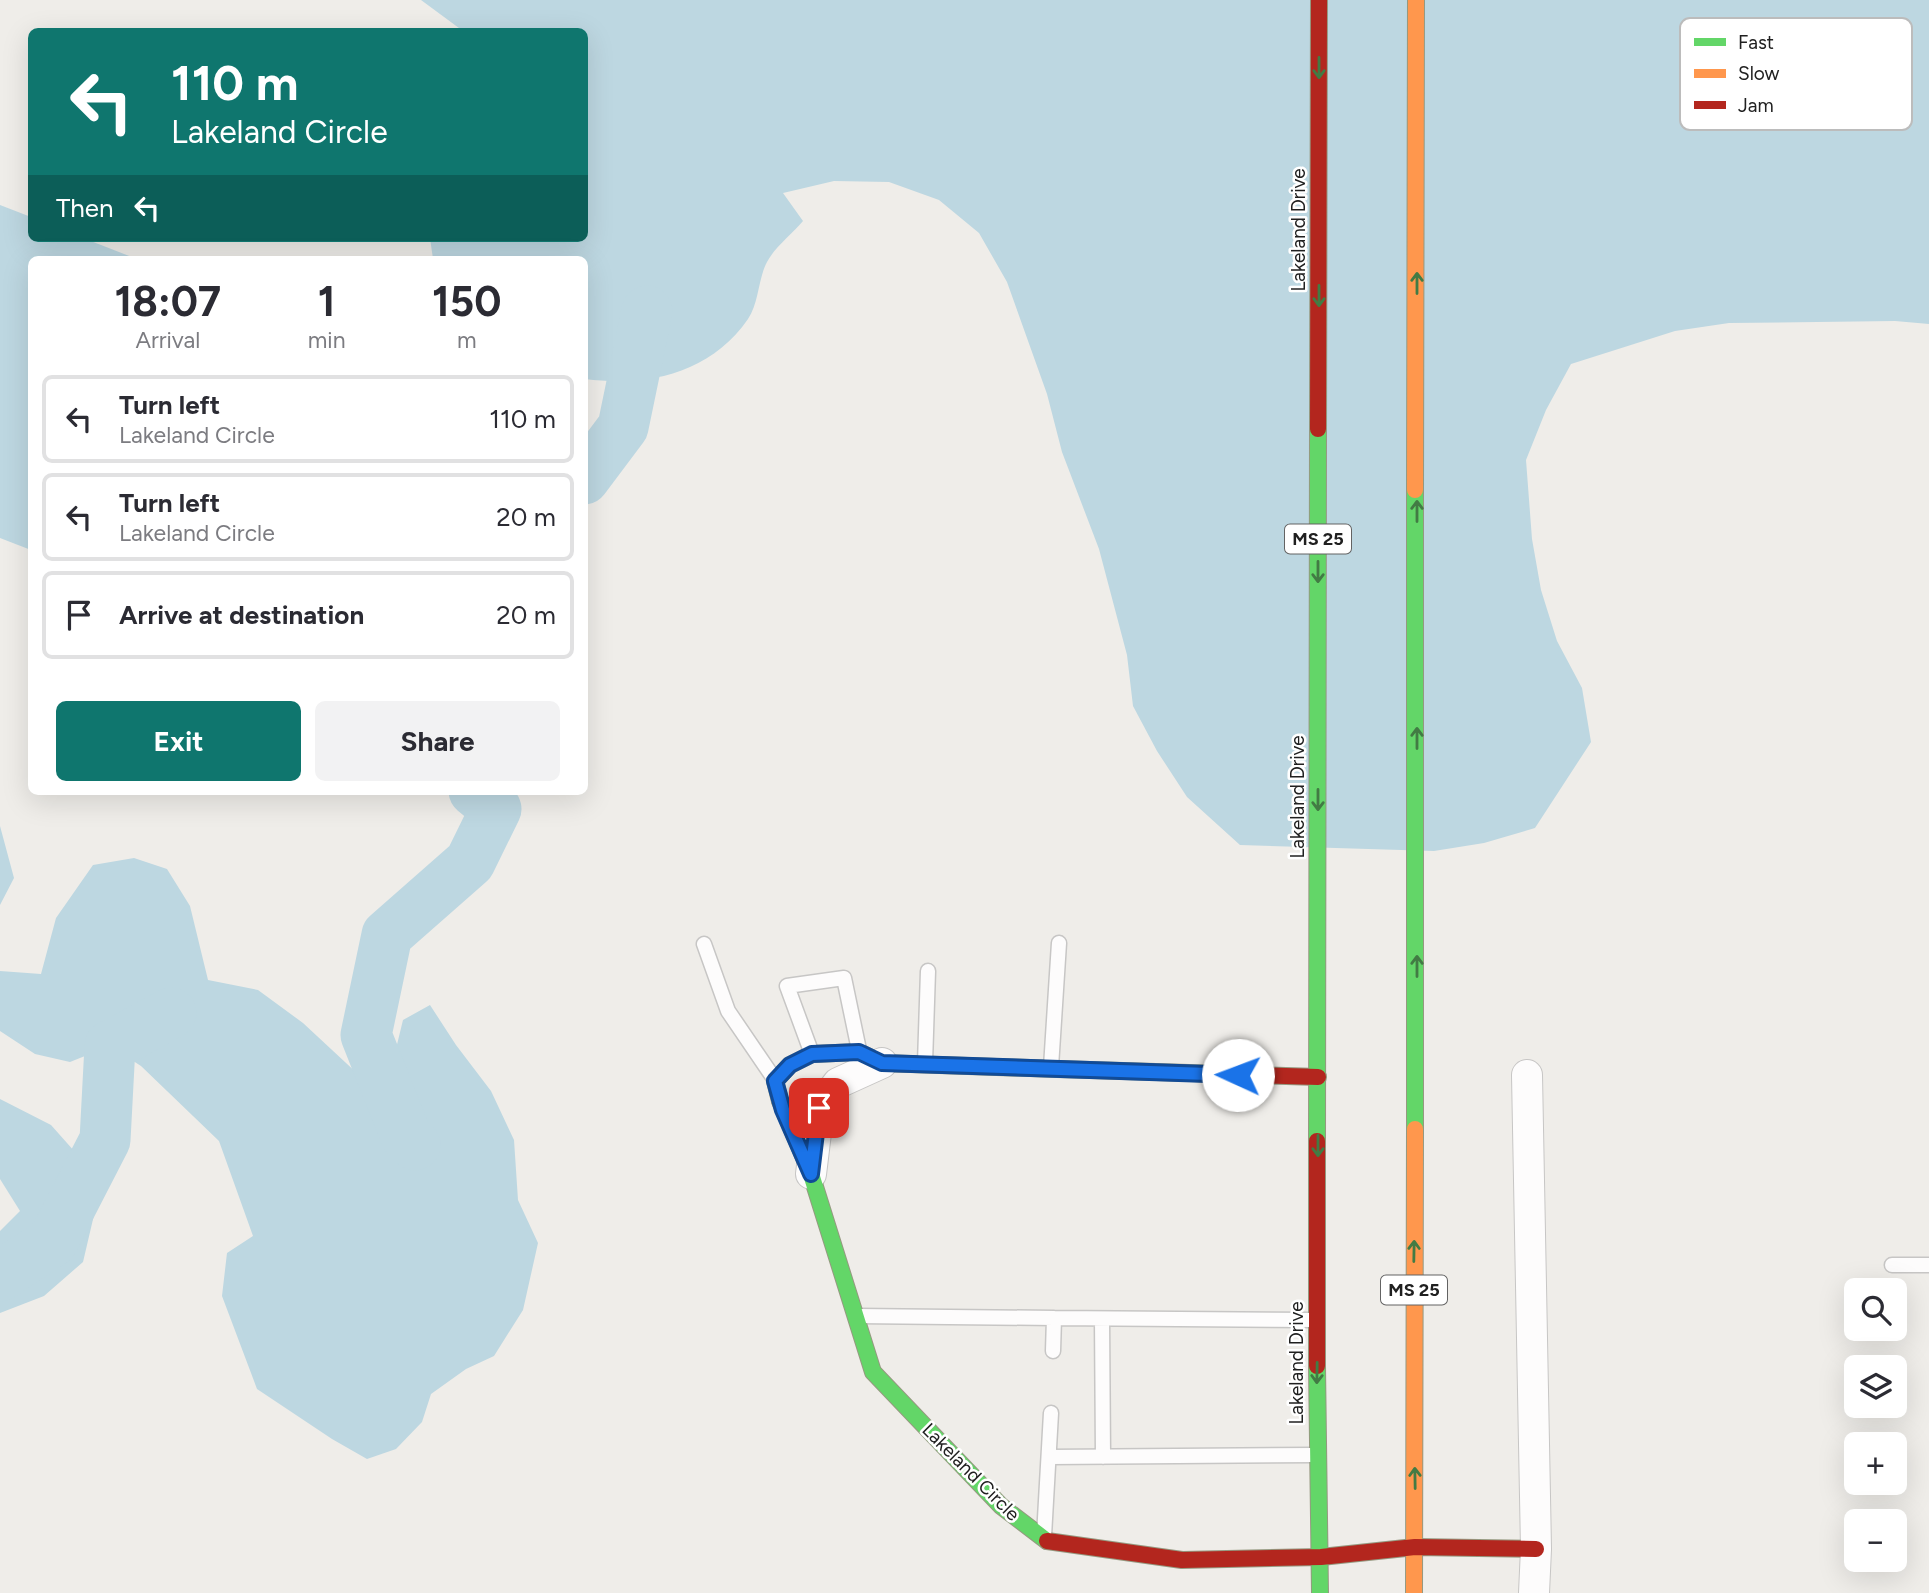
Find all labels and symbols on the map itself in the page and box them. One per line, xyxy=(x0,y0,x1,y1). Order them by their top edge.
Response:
legend xyxy=(1680,18,1912,130)
text: Fast xyxy=(1738,31,1774,54)
one-way arrow xyxy=(1312,56,1326,79)
text: Slow xyxy=(1738,62,1780,85)
text: Jam xyxy=(1738,94,1774,117)
street label: Lakeland Drive xyxy=(1287,168,1310,292)
one-way arrow xyxy=(1410,272,1424,295)
one-way arrow xyxy=(1312,284,1326,307)
one-way arrow xyxy=(1410,499,1424,522)
road number: MS 25 xyxy=(1285,524,1351,554)
one-way arrow xyxy=(1311,560,1325,583)
one-way arrow xyxy=(1410,727,1424,750)
street label: Lakeland Drive xyxy=(1286,735,1309,859)
one-way arrow xyxy=(1311,788,1325,811)
one-way arrow xyxy=(1410,954,1424,977)
position arrow xyxy=(1201,1038,1275,1112)
pin xyxy=(789,1078,849,1138)
one-way arrow xyxy=(1311,1134,1325,1157)
one-way arrow xyxy=(1408,1240,1421,1263)
road number: MS 25 xyxy=(1381,1275,1447,1304)
street label: Lakeland Drive xyxy=(1285,1301,1308,1425)
one-way arrow xyxy=(1310,1361,1324,1384)
street label: Lakeland Circle xyxy=(917,1418,1025,1526)
one-way arrow xyxy=(1408,1467,1422,1490)

